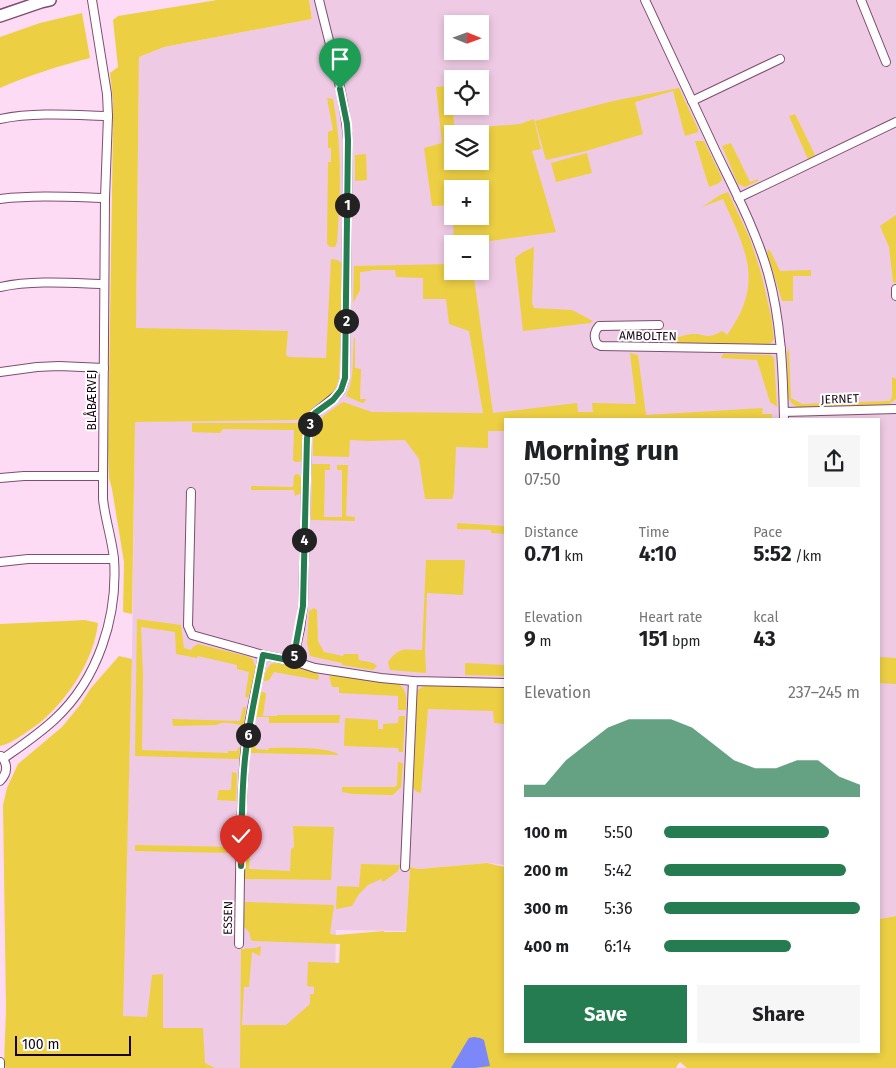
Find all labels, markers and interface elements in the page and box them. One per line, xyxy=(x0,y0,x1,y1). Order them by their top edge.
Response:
north arrow xyxy=(444,15,489,60)
map controls xyxy=(444,15,489,280)
pin xyxy=(319,38,361,89)
icon: arrive xyxy=(326,45,354,73)
button: locate xyxy=(444,70,489,115)
button: layers xyxy=(444,125,489,170)
button: + xyxy=(444,180,489,225)
pin: 1 xyxy=(334,192,360,218)
text: 1 xyxy=(344,197,351,214)
button: − xyxy=(444,235,489,280)
pin: 2 xyxy=(334,308,358,334)
text: 2 xyxy=(343,313,350,330)
street label: AMBOLTEN xyxy=(619,328,677,344)
street label: BLÅBÆRVEJ xyxy=(83,370,99,430)
street label: JERNET xyxy=(821,391,860,407)
pin: 3 xyxy=(298,412,322,436)
text: 3 xyxy=(307,416,314,433)
text: Morning run xyxy=(524,434,679,467)
button: share xyxy=(808,435,860,487)
text: 07:50 xyxy=(524,470,561,489)
text: Distance xyxy=(524,524,578,541)
text: Time xyxy=(639,524,669,541)
text: Pace xyxy=(753,524,782,541)
pin: 4 xyxy=(292,528,316,552)
text: 4 xyxy=(301,532,308,549)
text: 0.71 xyxy=(524,541,561,567)
text: 4:10 xyxy=(639,541,677,567)
text: 5:52 xyxy=(753,541,792,567)
text: km xyxy=(561,548,584,565)
text: /km xyxy=(792,548,822,565)
text: Elevation xyxy=(524,609,583,626)
text: Heart rate xyxy=(639,609,702,626)
text: kcal xyxy=(753,609,779,626)
text: 9 xyxy=(524,626,536,652)
text: 151 xyxy=(639,626,668,652)
text: 43 xyxy=(753,626,776,652)
text: m xyxy=(536,633,551,650)
text: bpm xyxy=(668,633,701,650)
pin: 5 xyxy=(282,644,306,668)
text: 5 xyxy=(291,648,298,665)
text: Elevation xyxy=(524,683,591,702)
text: 237–245 m xyxy=(788,683,860,702)
pin: 6 xyxy=(236,722,260,748)
text: 6 xyxy=(245,727,252,744)
pin xyxy=(220,815,262,866)
icon: check xyxy=(227,822,255,850)
text: 100 m xyxy=(524,823,567,842)
text: 5:50 xyxy=(604,823,633,842)
text: 200 m xyxy=(524,861,568,880)
text: 5:42 xyxy=(604,861,632,880)
text: 300 m xyxy=(524,899,568,918)
text: 5:36 xyxy=(604,899,633,918)
street label: ESSEN xyxy=(221,901,235,935)
text: 400 m xyxy=(524,937,569,956)
text: 6:14 xyxy=(604,937,631,956)
button: Save xyxy=(524,985,687,1043)
button: Share xyxy=(697,985,860,1043)
scale bar xyxy=(15,1033,131,1056)
text: 100 m xyxy=(22,1036,59,1053)

